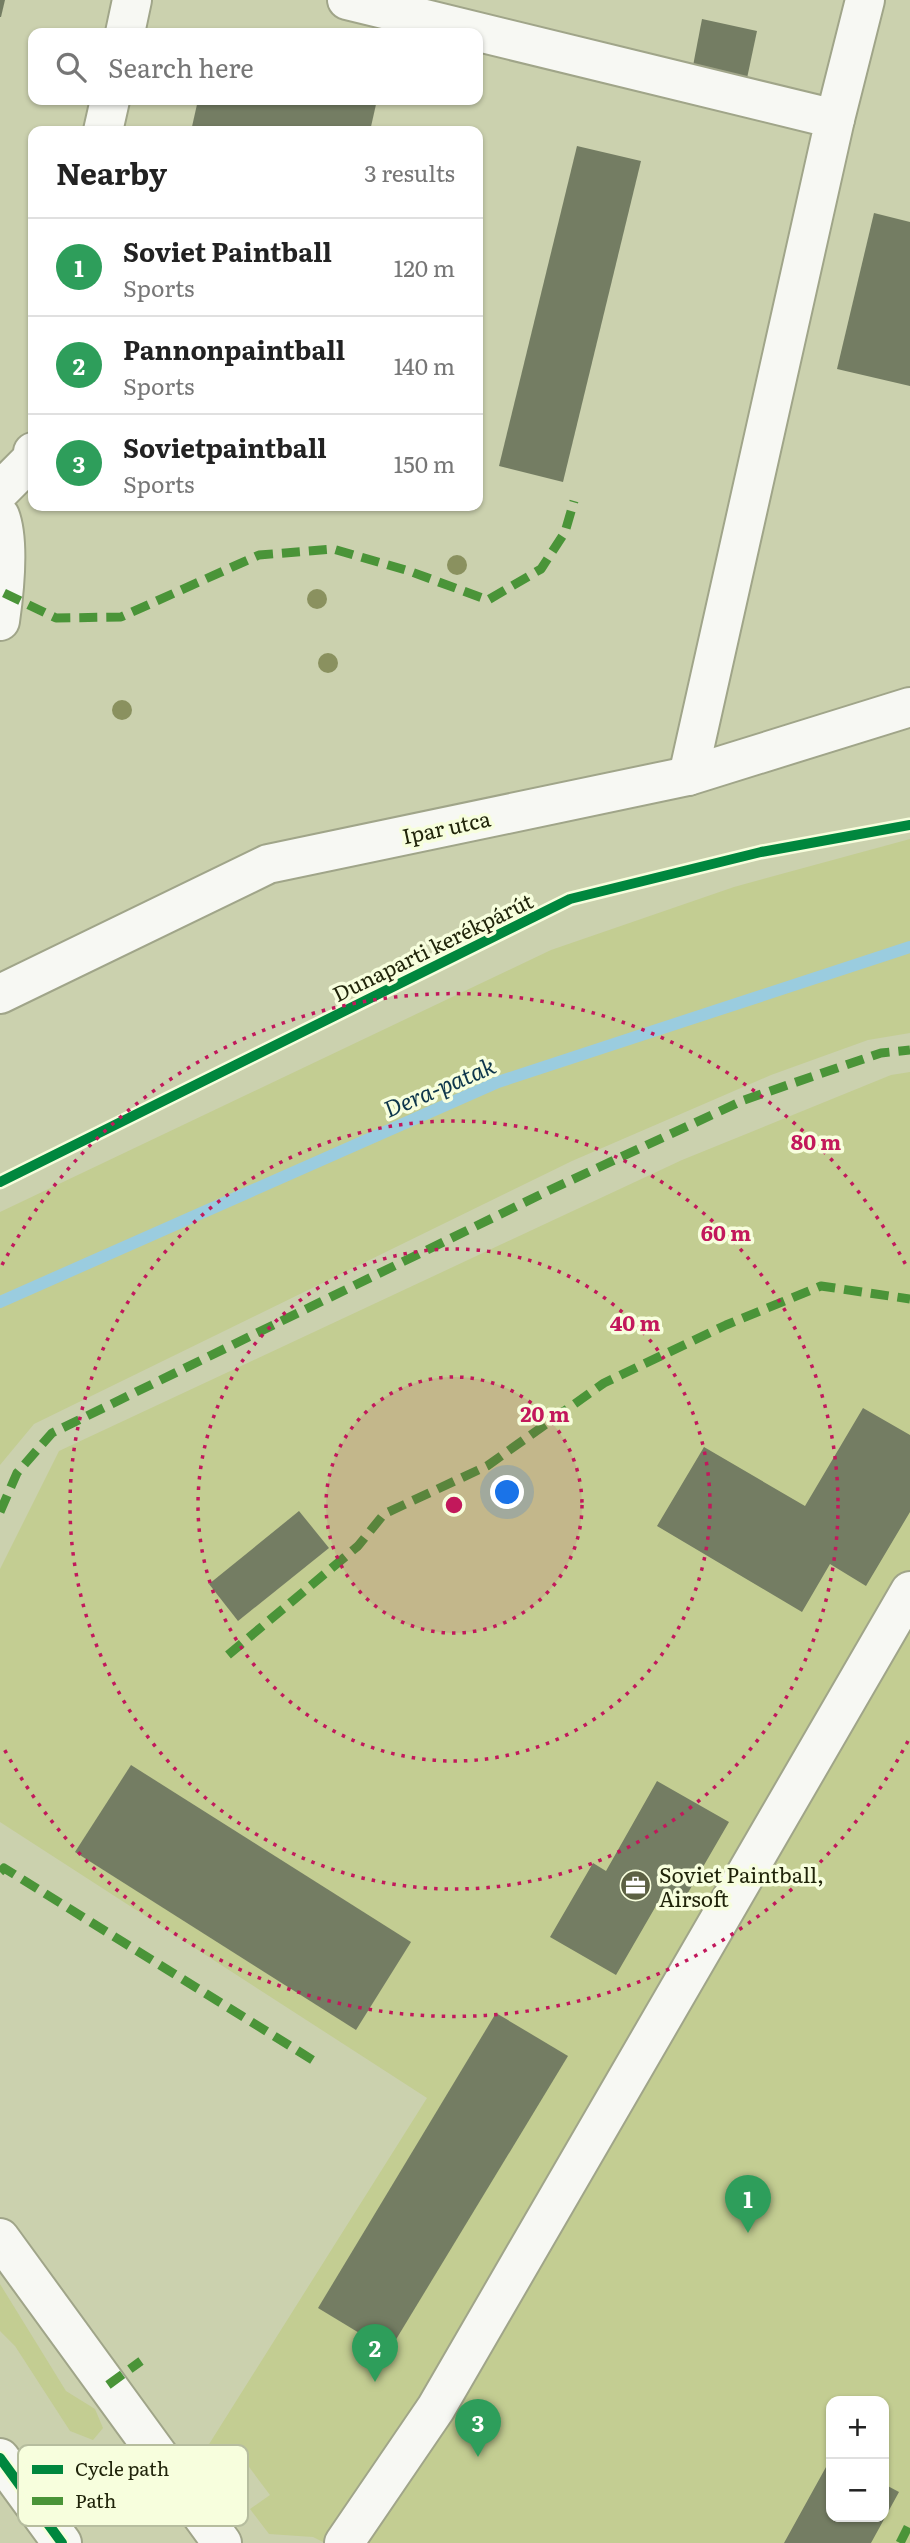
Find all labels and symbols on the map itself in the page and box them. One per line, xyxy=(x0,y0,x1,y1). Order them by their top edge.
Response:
street label: Ipar utca xyxy=(399,801,494,850)
street label: Dunaparti kerékpárút xyxy=(327,884,538,1008)
water label: Dera-patak xyxy=(378,1047,501,1125)
text: 80 m xyxy=(791,1125,841,1156)
text: 60 m xyxy=(701,1216,751,1247)
text: 40 m xyxy=(610,1306,660,1337)
text: 20 m xyxy=(520,1397,570,1428)
your location xyxy=(490,1475,524,1509)
centre of rings xyxy=(442,1493,466,1517)
place label: Soviet Paintball, Airsoft xyxy=(659,1858,824,1913)
office icon: Soviet Paintball, Airsoft xyxy=(619,1868,653,1902)
pin: 1 xyxy=(725,2175,771,2233)
pin: 2 xyxy=(352,2324,398,2382)
pin: 3 xyxy=(455,2399,501,2457)
legend xyxy=(18,2445,248,2526)
text: Cycle path xyxy=(75,2454,169,2482)
text: Path xyxy=(75,2486,116,2514)

